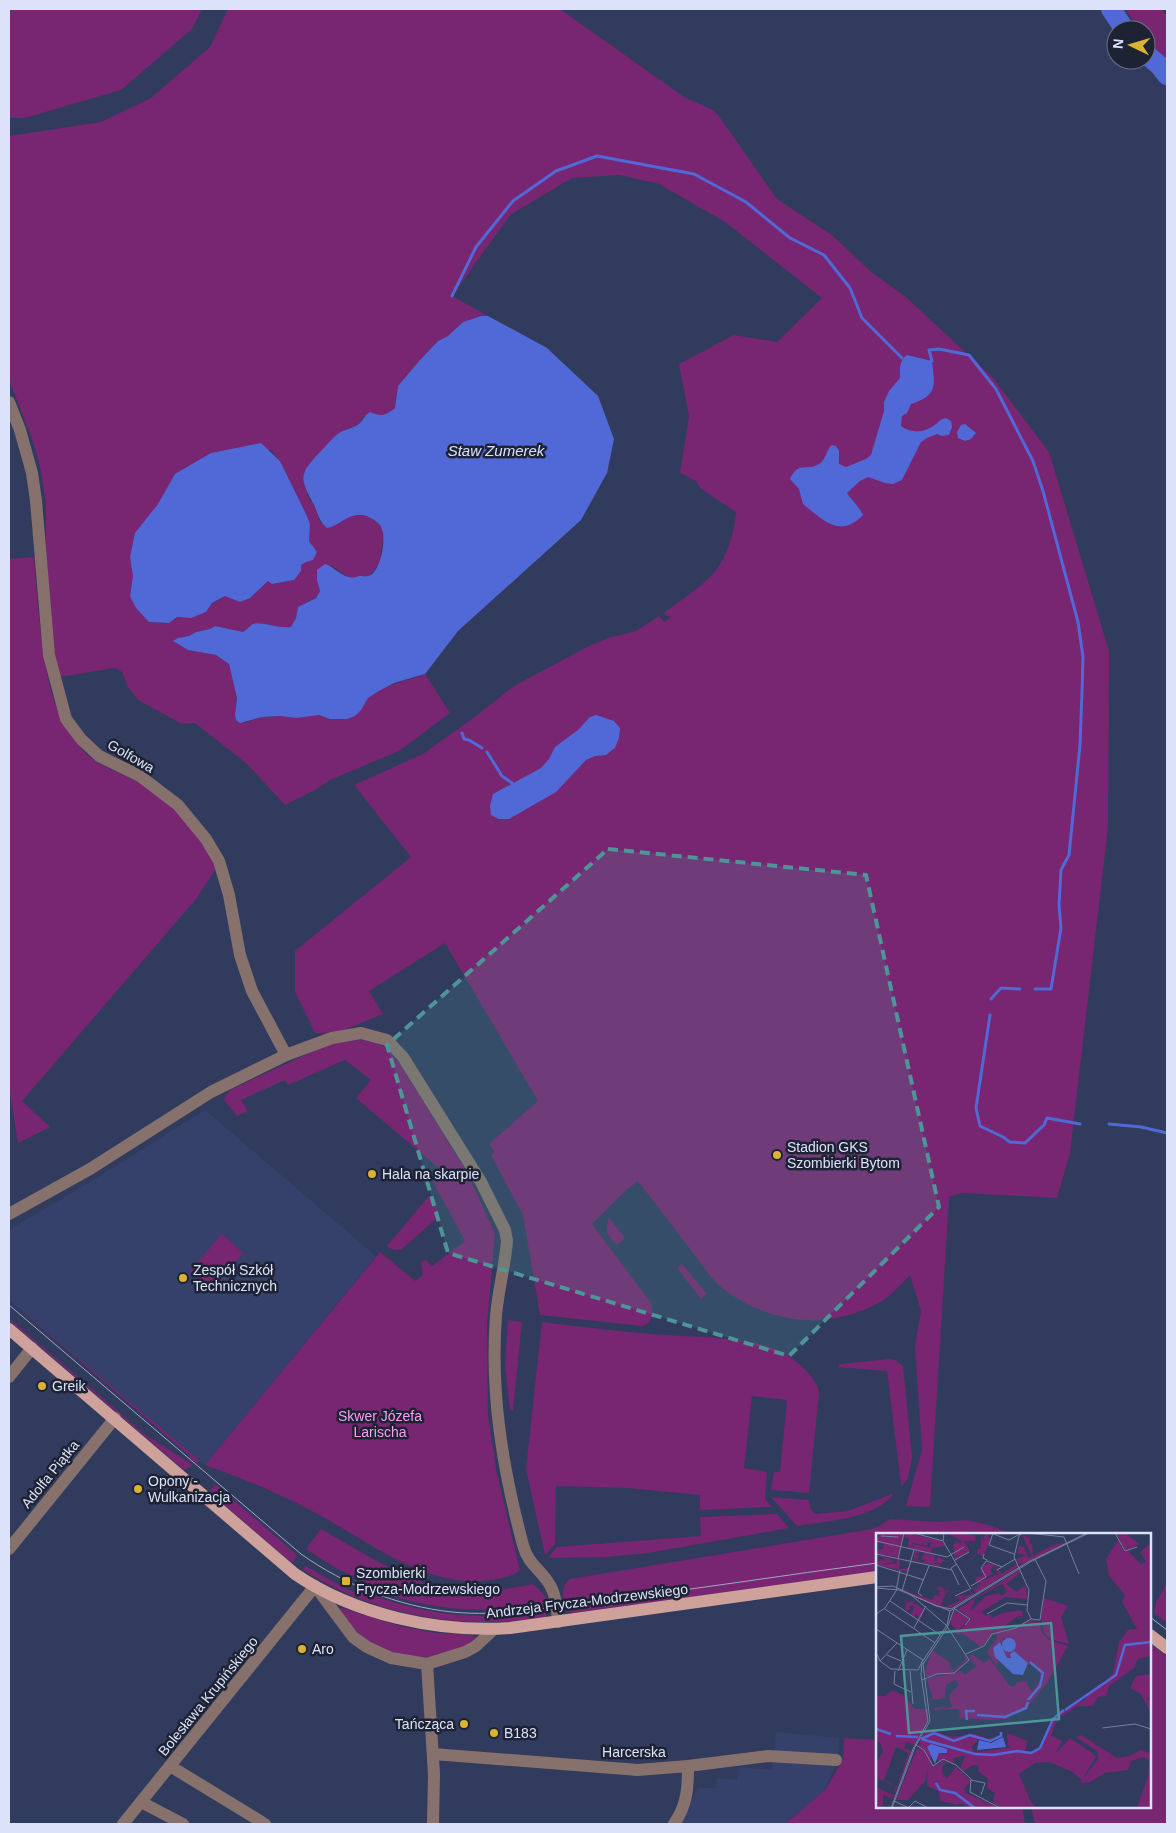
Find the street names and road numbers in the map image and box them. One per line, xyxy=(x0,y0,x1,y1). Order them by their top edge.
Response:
street label: Golfowa xyxy=(105,736,157,776)
street label: Adolfa Piątka xyxy=(18,1437,82,1511)
street label: Andrzeja Frycza-Modrzewskiego xyxy=(485,1581,689,1621)
street label: Bolesława Krupińskiego xyxy=(155,1633,261,1759)
street label: Harcerska xyxy=(602,1744,666,1760)

